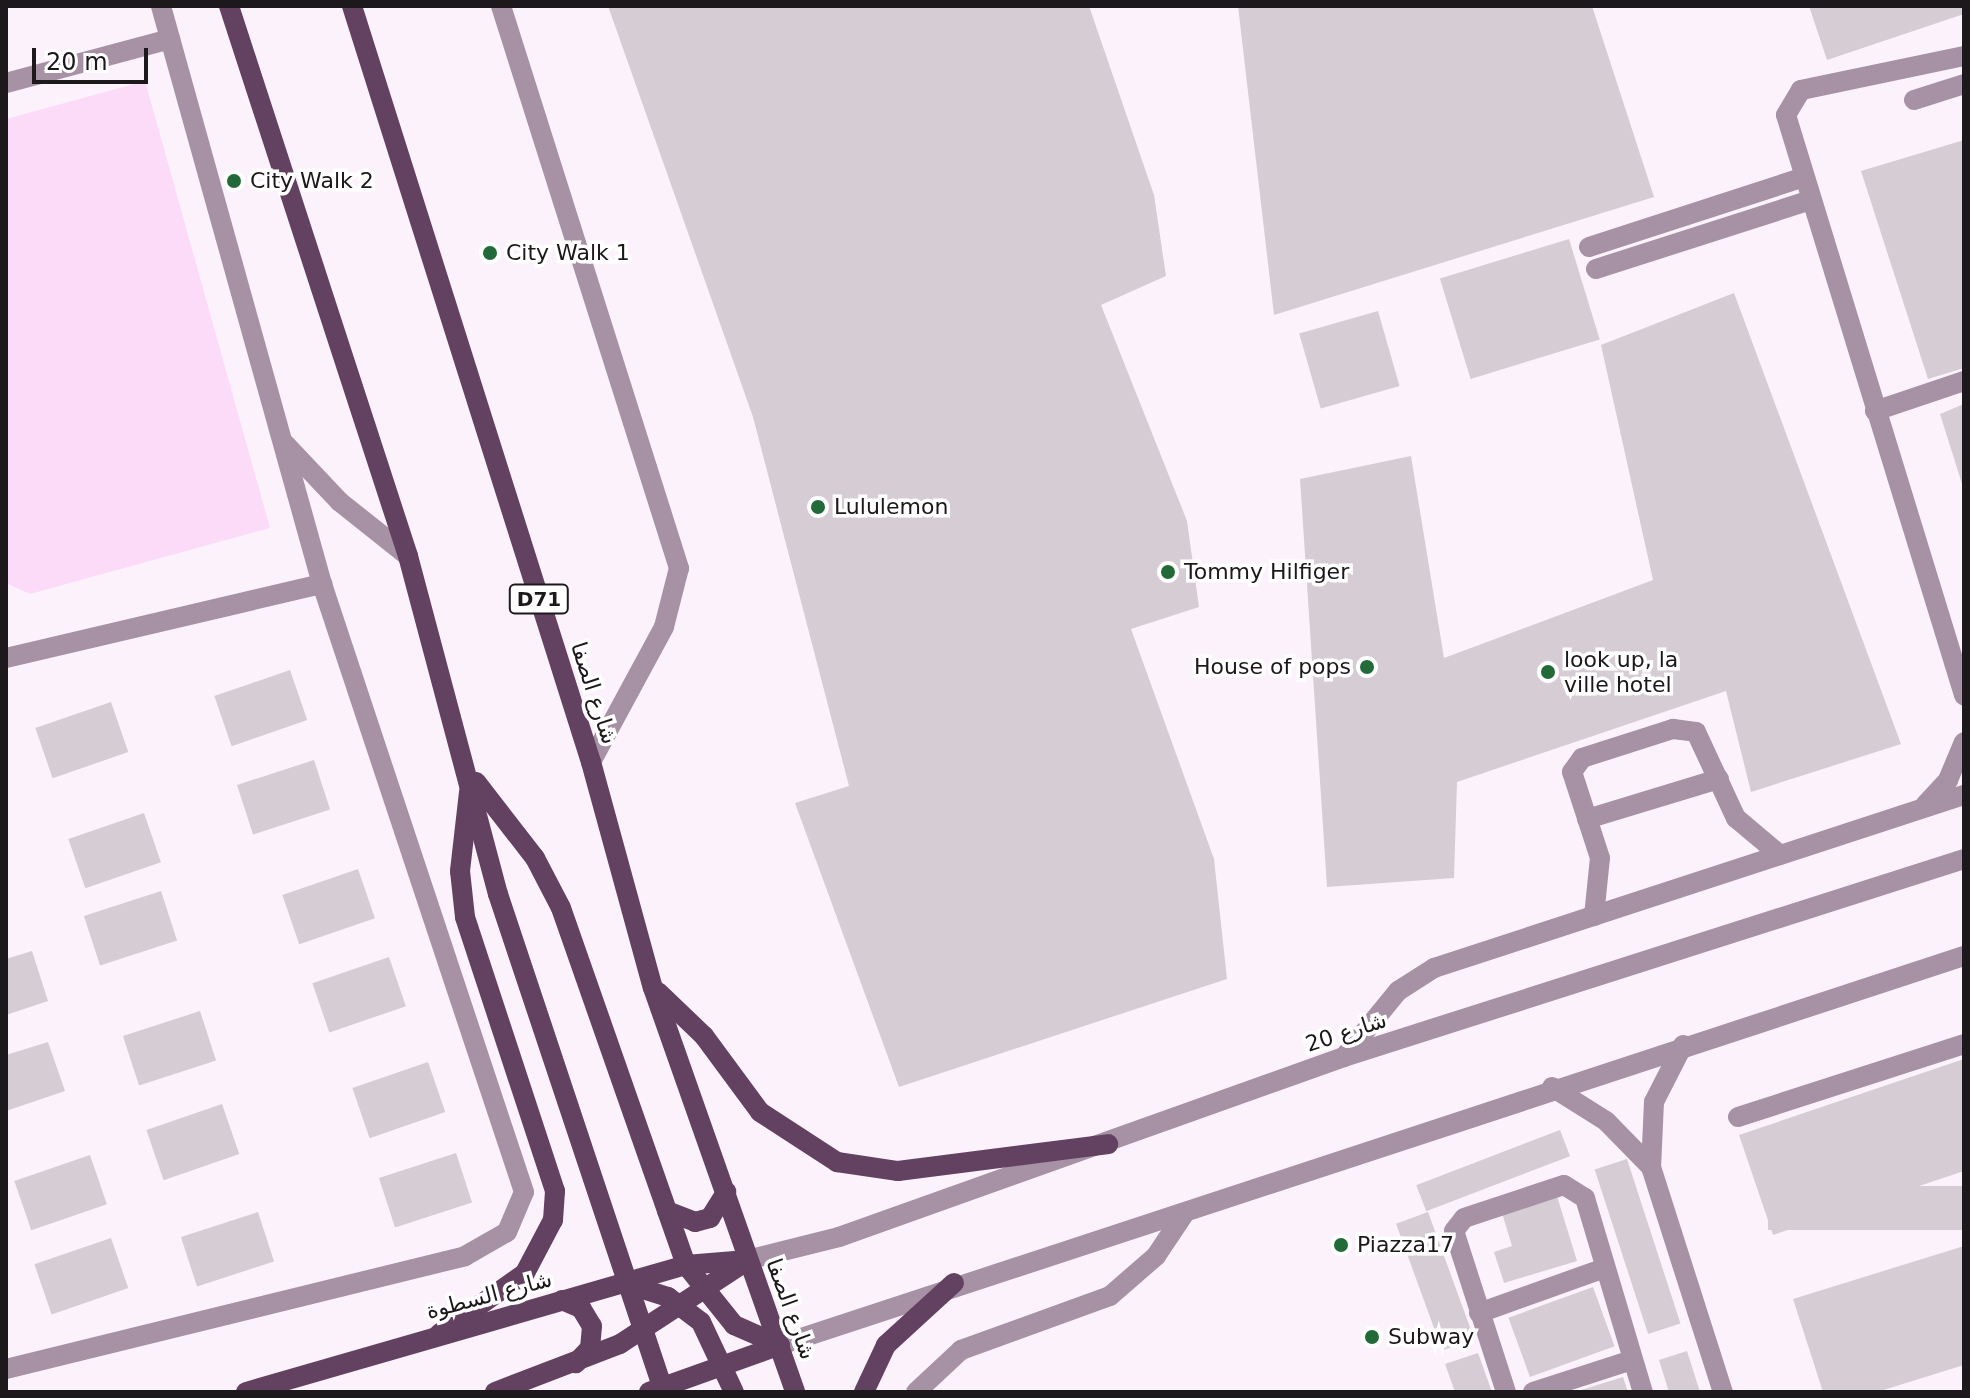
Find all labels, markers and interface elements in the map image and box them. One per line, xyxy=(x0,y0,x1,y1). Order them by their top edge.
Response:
scale bar xyxy=(36,32,152,82)
text: 20 m xyxy=(46,48,108,76)
place label: City Walk 2 xyxy=(250,168,374,194)
marker: City Walk 2 xyxy=(225,172,243,190)
place label: City Walk 1 xyxy=(506,240,630,266)
marker: City Walk 1 xyxy=(481,244,499,262)
place label: Lululemon xyxy=(834,494,948,520)
marker: Lululemon xyxy=(809,498,827,516)
place label: Tommy Hilfiger xyxy=(1184,559,1349,585)
marker: Tommy Hilfiger xyxy=(1159,563,1177,581)
road number: D71 xyxy=(507,583,571,615)
street label: شارع الصفا xyxy=(565,639,623,747)
place label: look up, la ville hotel xyxy=(1564,646,1678,698)
place label: House of pops xyxy=(1194,654,1351,680)
marker: House of pops xyxy=(1358,658,1376,676)
marker: look up, la ville hotel xyxy=(1539,663,1557,681)
street label: شارع 20 xyxy=(1302,1006,1390,1058)
place label: Piazza17 xyxy=(1357,1232,1454,1258)
marker: Piazza17 xyxy=(1332,1236,1350,1254)
street label: شارع الصفا xyxy=(761,1255,821,1363)
street label: شارع السطوة xyxy=(423,1266,555,1324)
place label: Subway xyxy=(1388,1324,1474,1350)
marker: Subway xyxy=(1363,1328,1381,1346)

